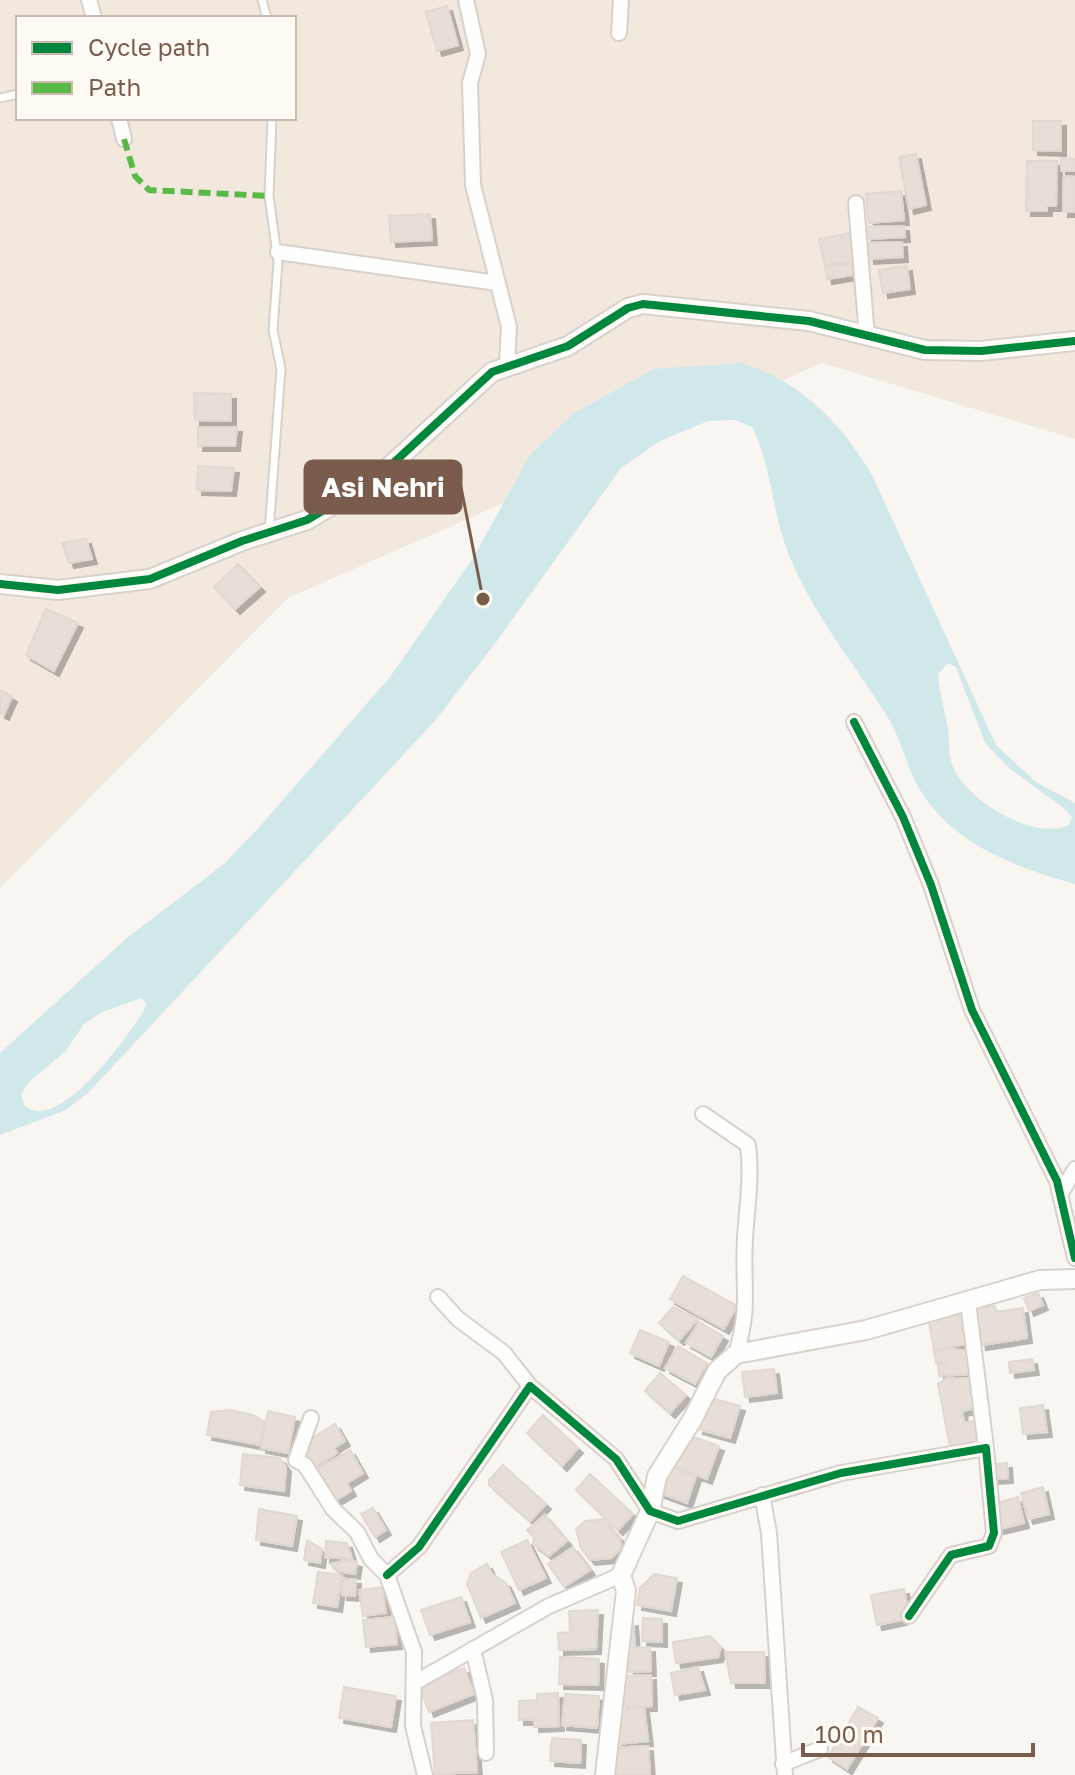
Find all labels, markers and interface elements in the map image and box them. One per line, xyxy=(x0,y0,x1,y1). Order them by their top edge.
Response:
legend xyxy=(16,16,296,120)
text: Cycle path xyxy=(88,32,210,61)
text: Path xyxy=(88,72,141,101)
callout: Asi Nehri xyxy=(305,461,461,513)
text: Asi Nehri xyxy=(321,470,445,503)
scale bar xyxy=(803,1707,1033,1757)
text: 100 m xyxy=(815,1719,884,1748)

